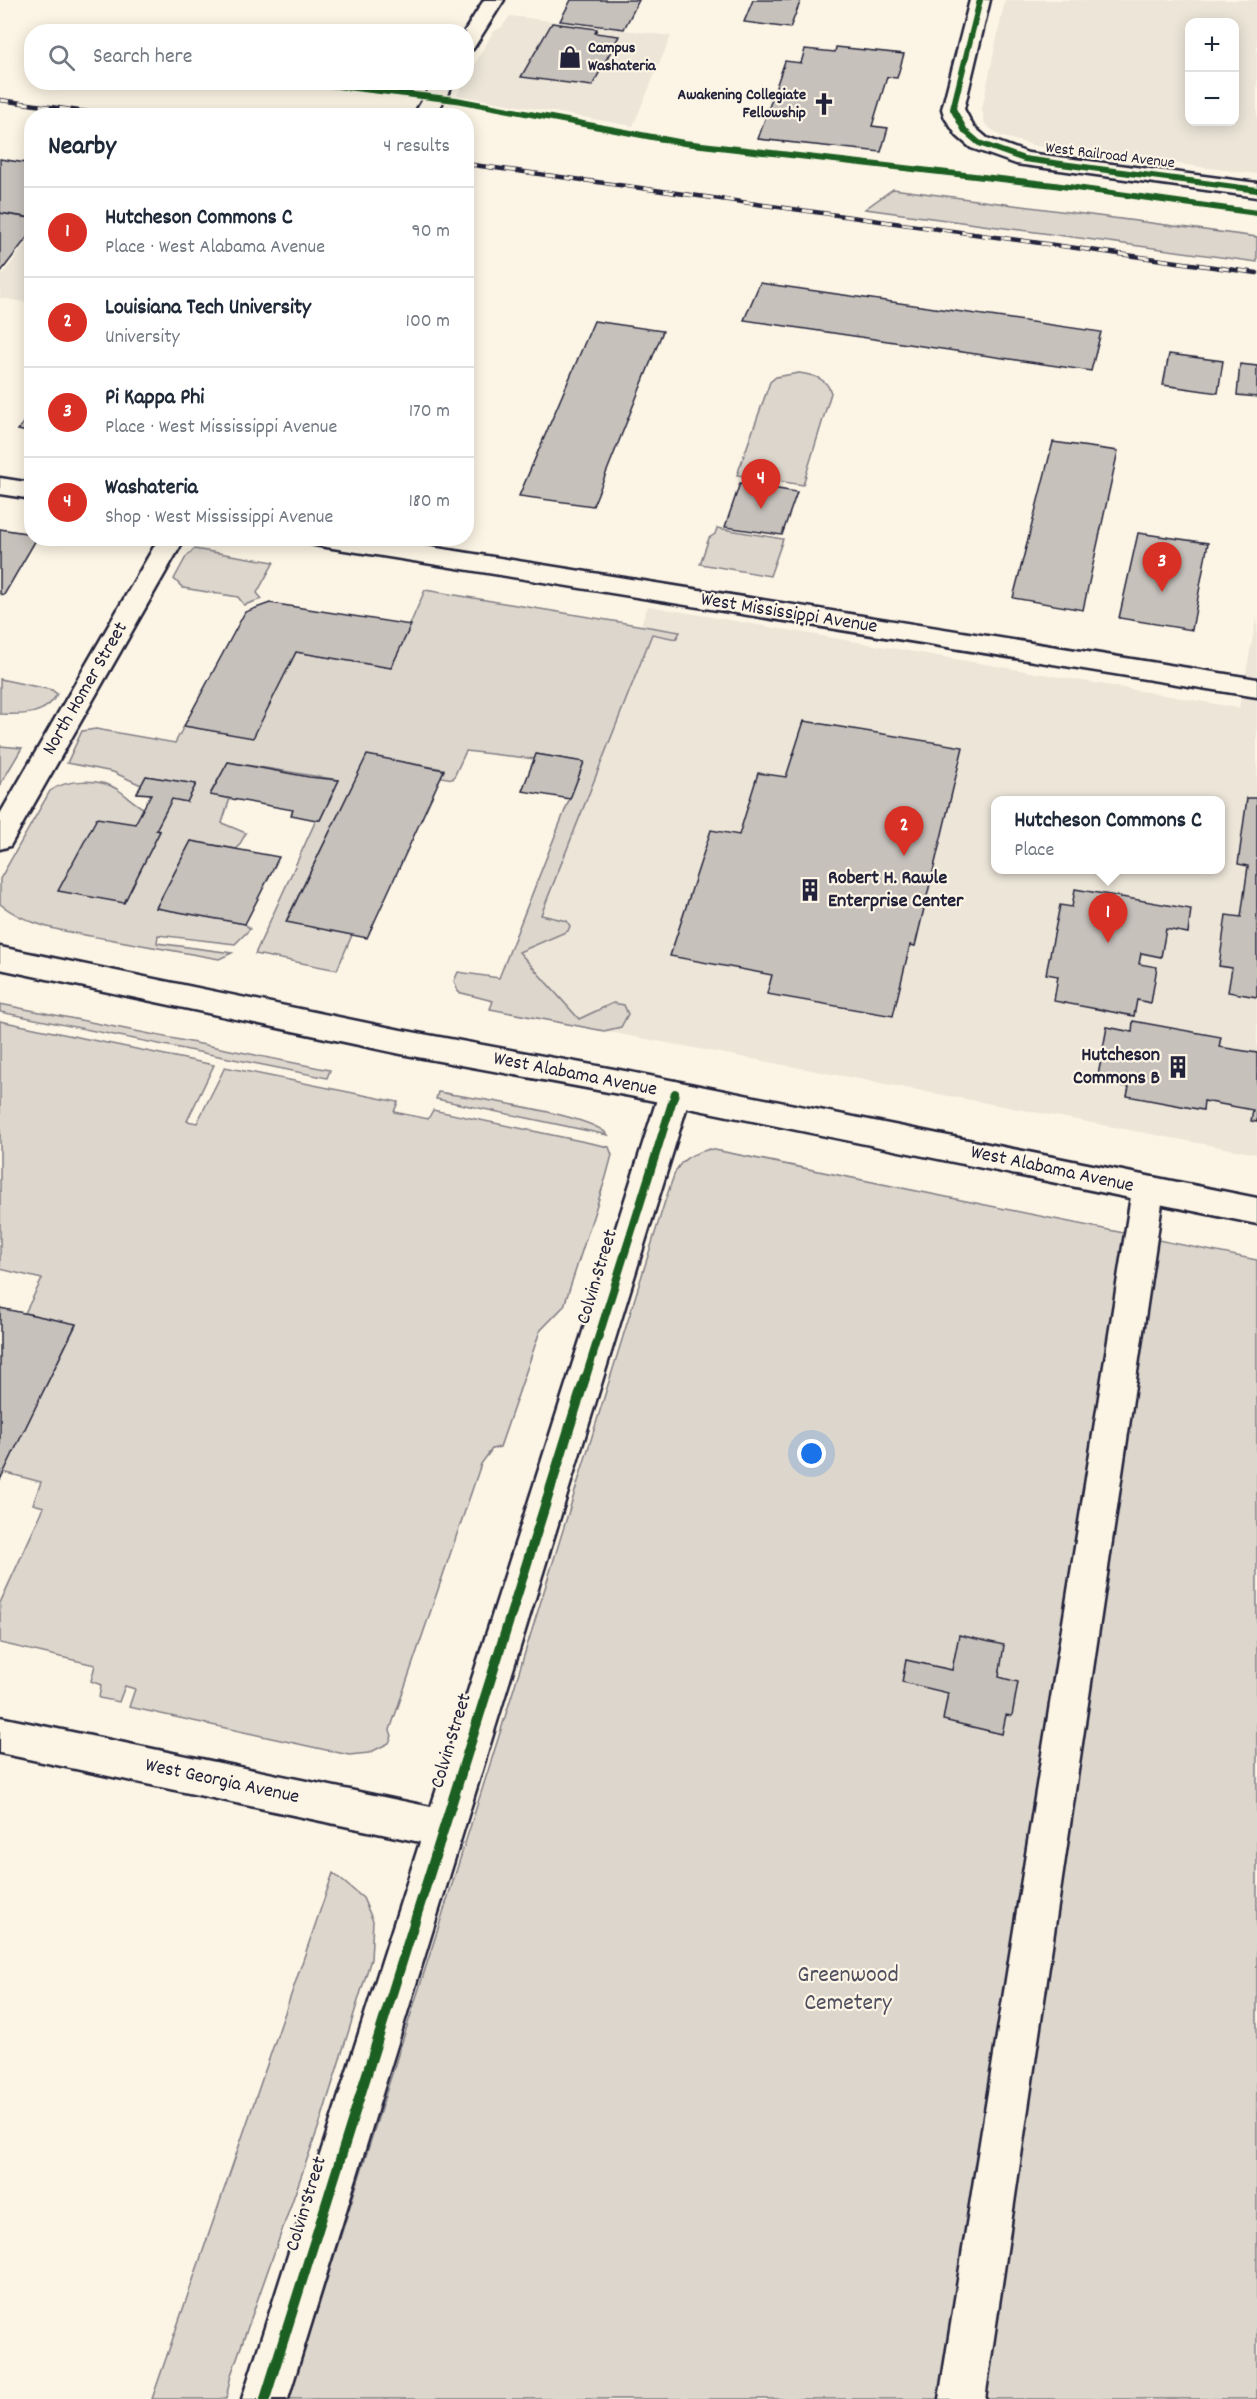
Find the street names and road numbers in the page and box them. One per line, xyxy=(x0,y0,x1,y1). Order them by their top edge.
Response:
street label: West Railroad Avenue xyxy=(1044,137,1176,175)
street label: West Mississippi Avenue xyxy=(699,586,880,642)
street label: North Homer Street xyxy=(36,617,136,761)
street label: West Alabama Avenue xyxy=(491,1045,659,1105)
street label: West Alabama Avenue xyxy=(968,1139,1136,1201)
street label: Colvin Street xyxy=(570,1226,626,1328)
street label: Colvin Street xyxy=(424,1690,480,1792)
street label: West Georgia Avenue xyxy=(142,1752,302,1812)
street label: Colvin Street xyxy=(279,2153,335,2255)

